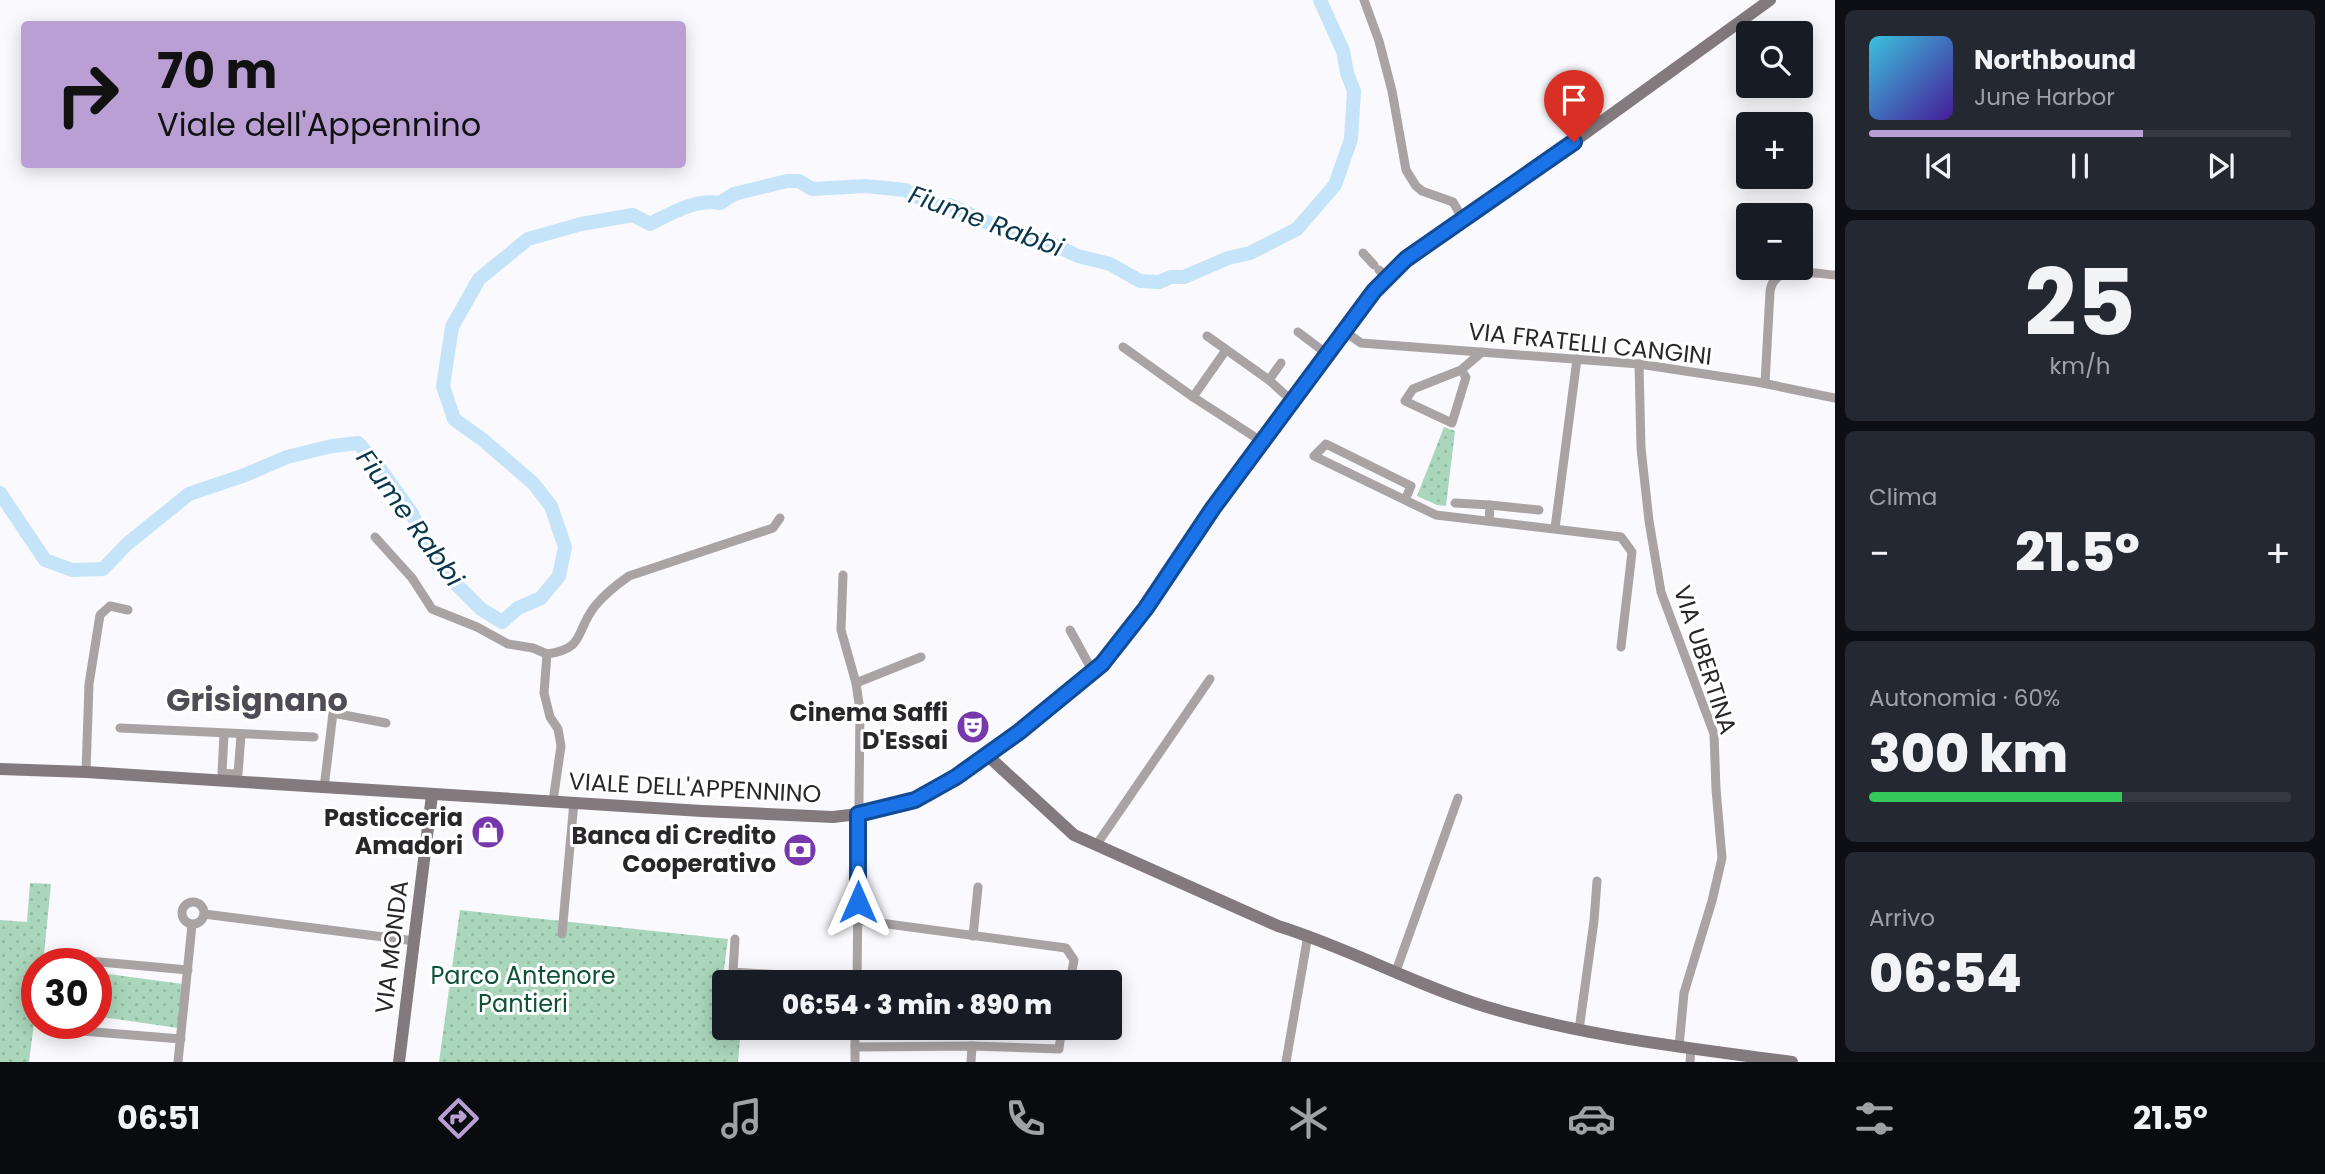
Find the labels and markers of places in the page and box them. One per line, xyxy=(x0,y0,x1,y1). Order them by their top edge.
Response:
pin xyxy=(1544,70,1604,142)
place label: Cinema Saffi D'Essai xyxy=(789,696,948,757)
theatre icon: Cinema Saffi D'Essai xyxy=(954,708,992,746)
place label: Pasticceria Amadori xyxy=(324,801,463,862)
shop icon: Pasticceria Amadori xyxy=(469,813,507,851)
place label: Banca di Credito Cooperativo xyxy=(572,819,776,880)
bank icon: Banca di Credito Cooperativo xyxy=(781,831,819,869)

